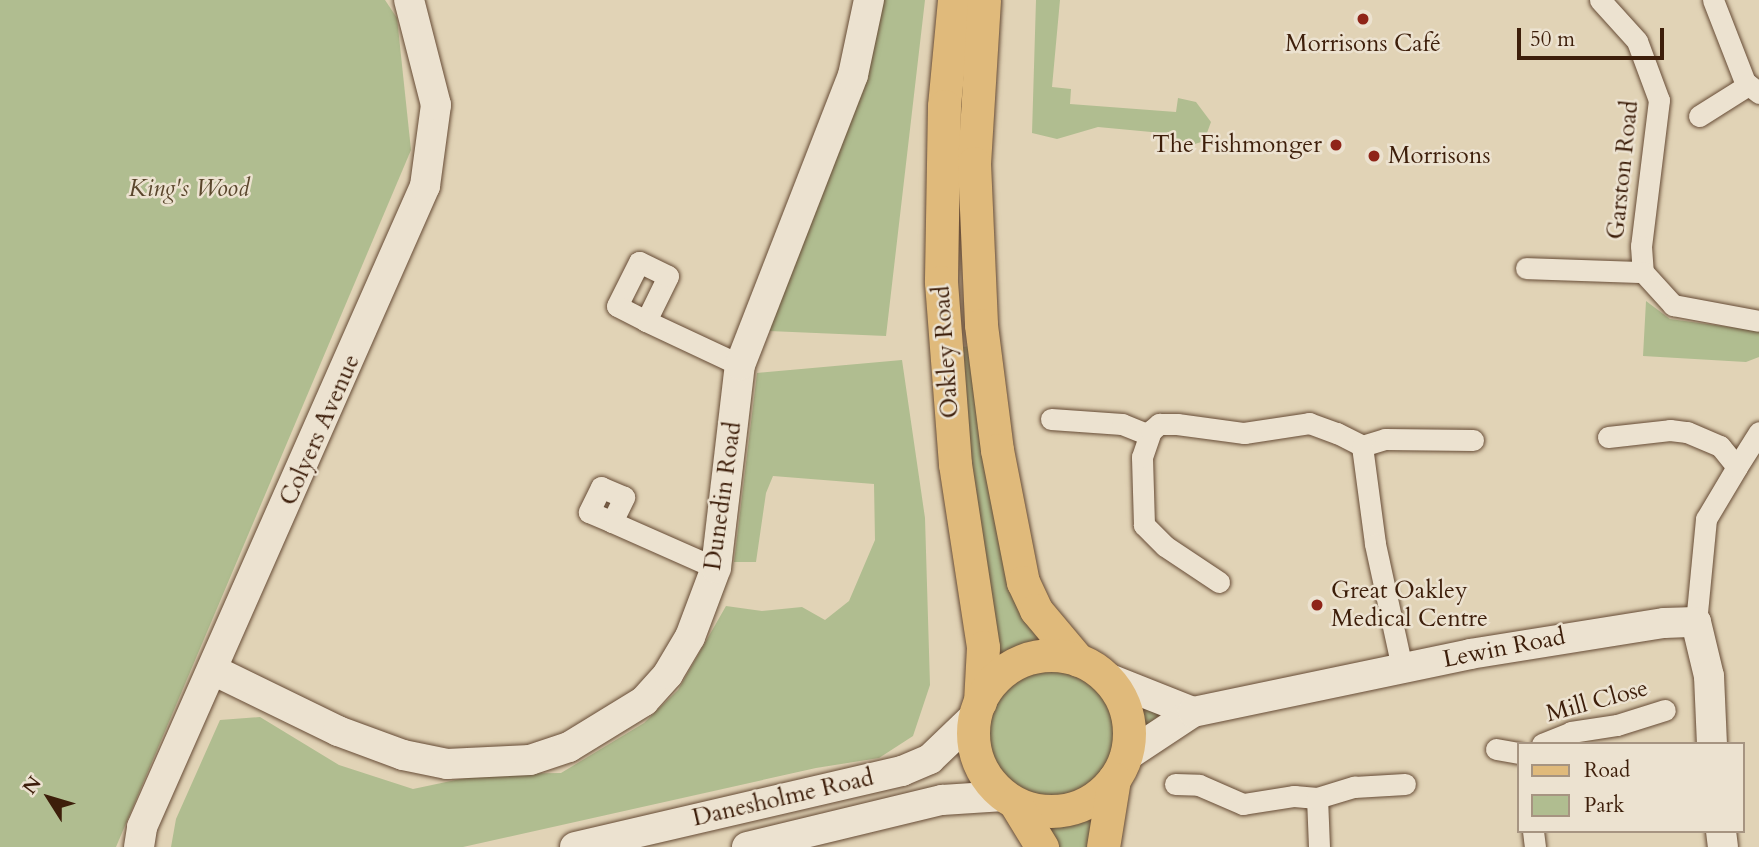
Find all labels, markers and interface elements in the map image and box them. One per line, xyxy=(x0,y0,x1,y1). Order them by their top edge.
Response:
marker: Morrisons Café xyxy=(1355,11,1371,27)
scale bar xyxy=(1521,14,1668,58)
text: 50 m xyxy=(1530,25,1575,54)
place label: Morrisons Café xyxy=(1285,30,1441,58)
street label: Garston Road xyxy=(1601,99,1645,241)
place label: The Fishmonger xyxy=(1152,131,1322,159)
marker: The Fishmonger xyxy=(1328,137,1344,153)
place label: Morrisons xyxy=(1388,142,1491,170)
marker: Morrisons xyxy=(1366,148,1382,164)
park label: King's Wood xyxy=(128,175,250,203)
street label: Oakley Road xyxy=(927,285,965,419)
street label: Colyers Avenue xyxy=(274,350,366,510)
street label: Dunedin Road xyxy=(698,420,748,572)
place label: Great Oakley Medical Centre xyxy=(1331,577,1488,633)
marker: Great Oakley Medical Centre xyxy=(1309,597,1325,613)
street label: Lewin Road xyxy=(1440,622,1568,674)
street label: Mill Close xyxy=(1543,674,1651,728)
legend xyxy=(1518,742,1745,833)
text: Road xyxy=(1584,756,1630,785)
north arrow xyxy=(14,763,84,833)
street label: Danesholme Road xyxy=(690,763,876,833)
text: N xyxy=(17,771,48,800)
text: Park xyxy=(1584,791,1624,820)

